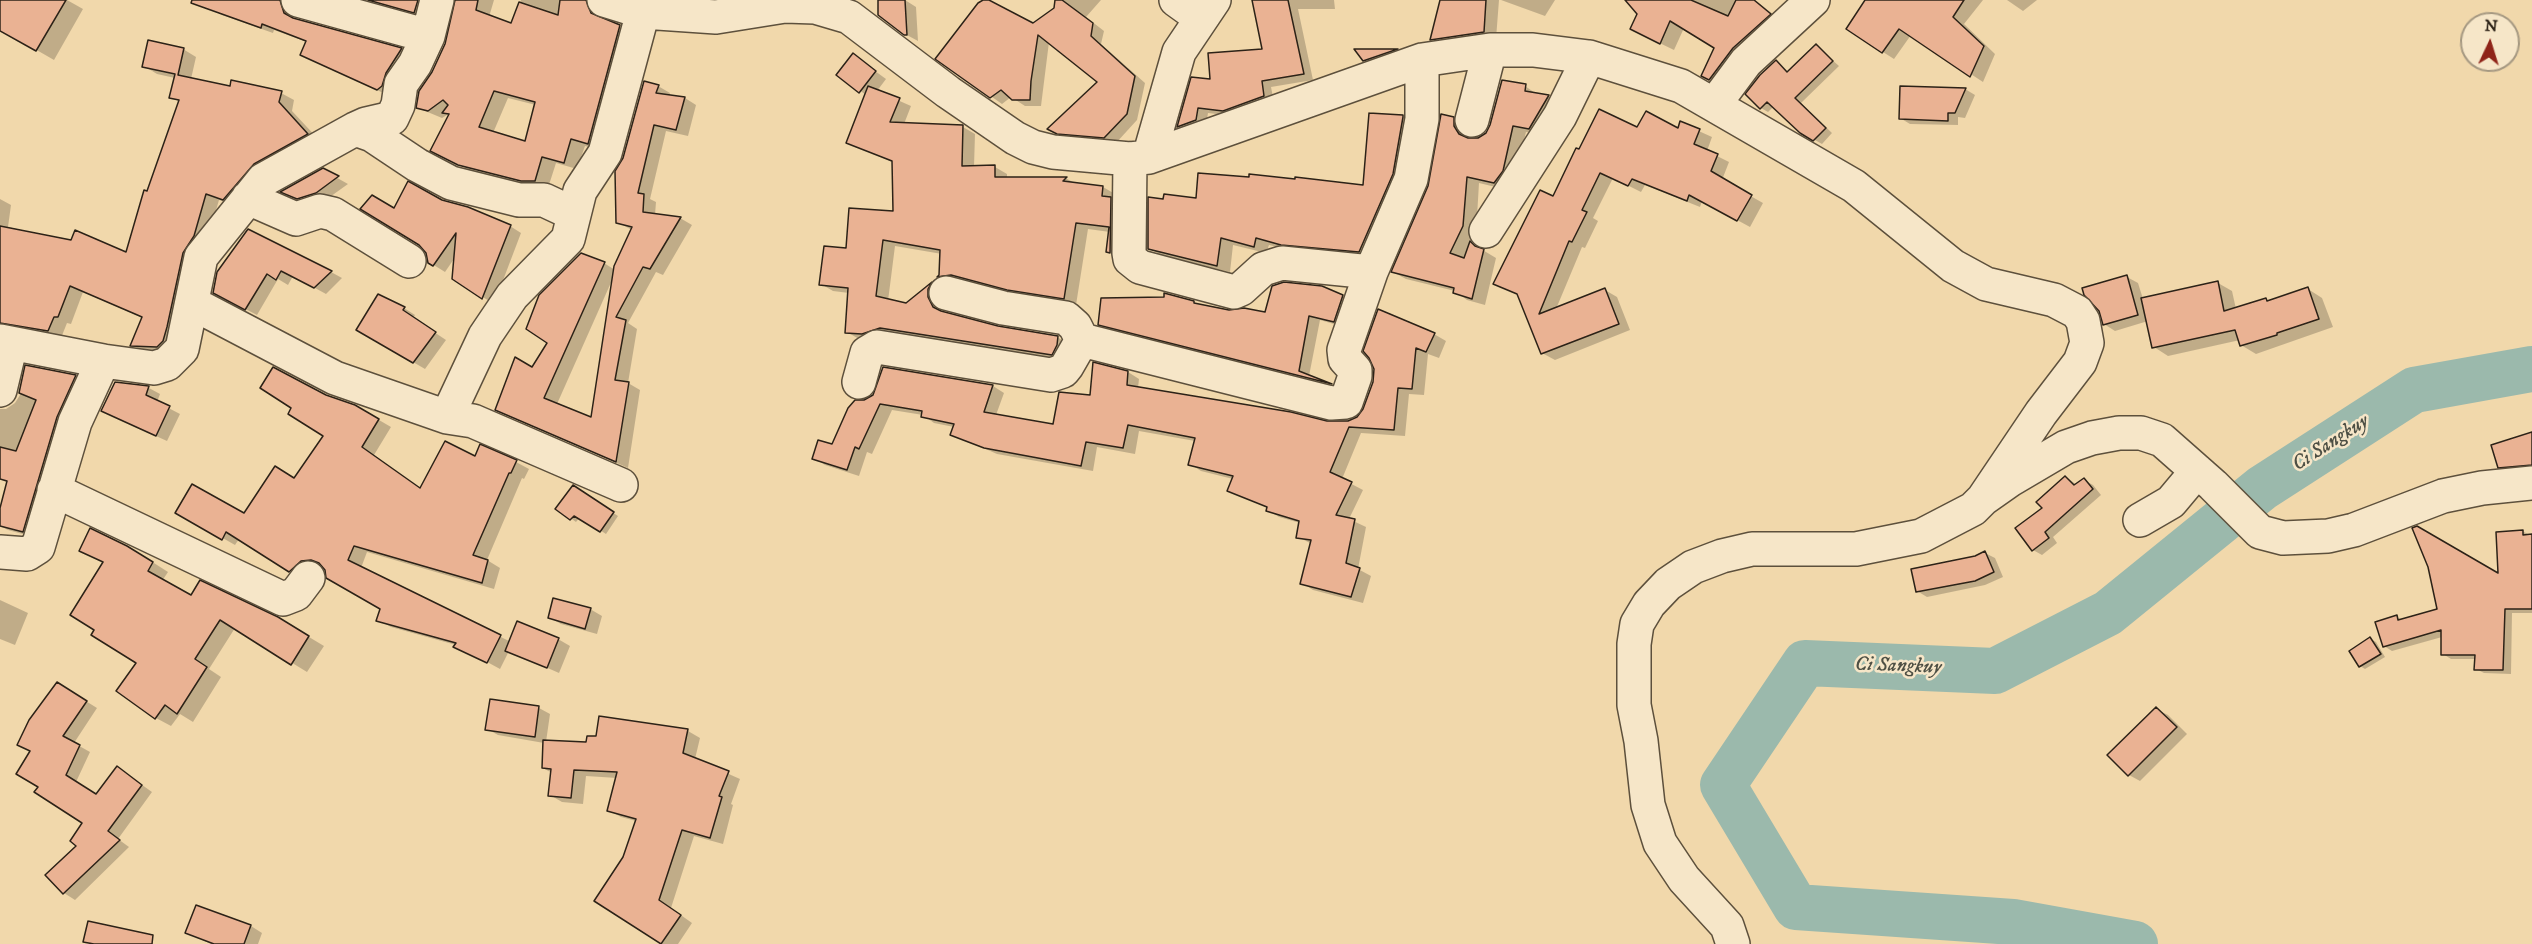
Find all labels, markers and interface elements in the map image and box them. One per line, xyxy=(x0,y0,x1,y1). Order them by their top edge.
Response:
north arrow xyxy=(2460,12,2520,72)
text: N xyxy=(2484,16,2498,36)
water label: Ci Sangkuy xyxy=(2288,410,2374,478)
water label: Ci Sangkuy xyxy=(1854,653,1942,681)

